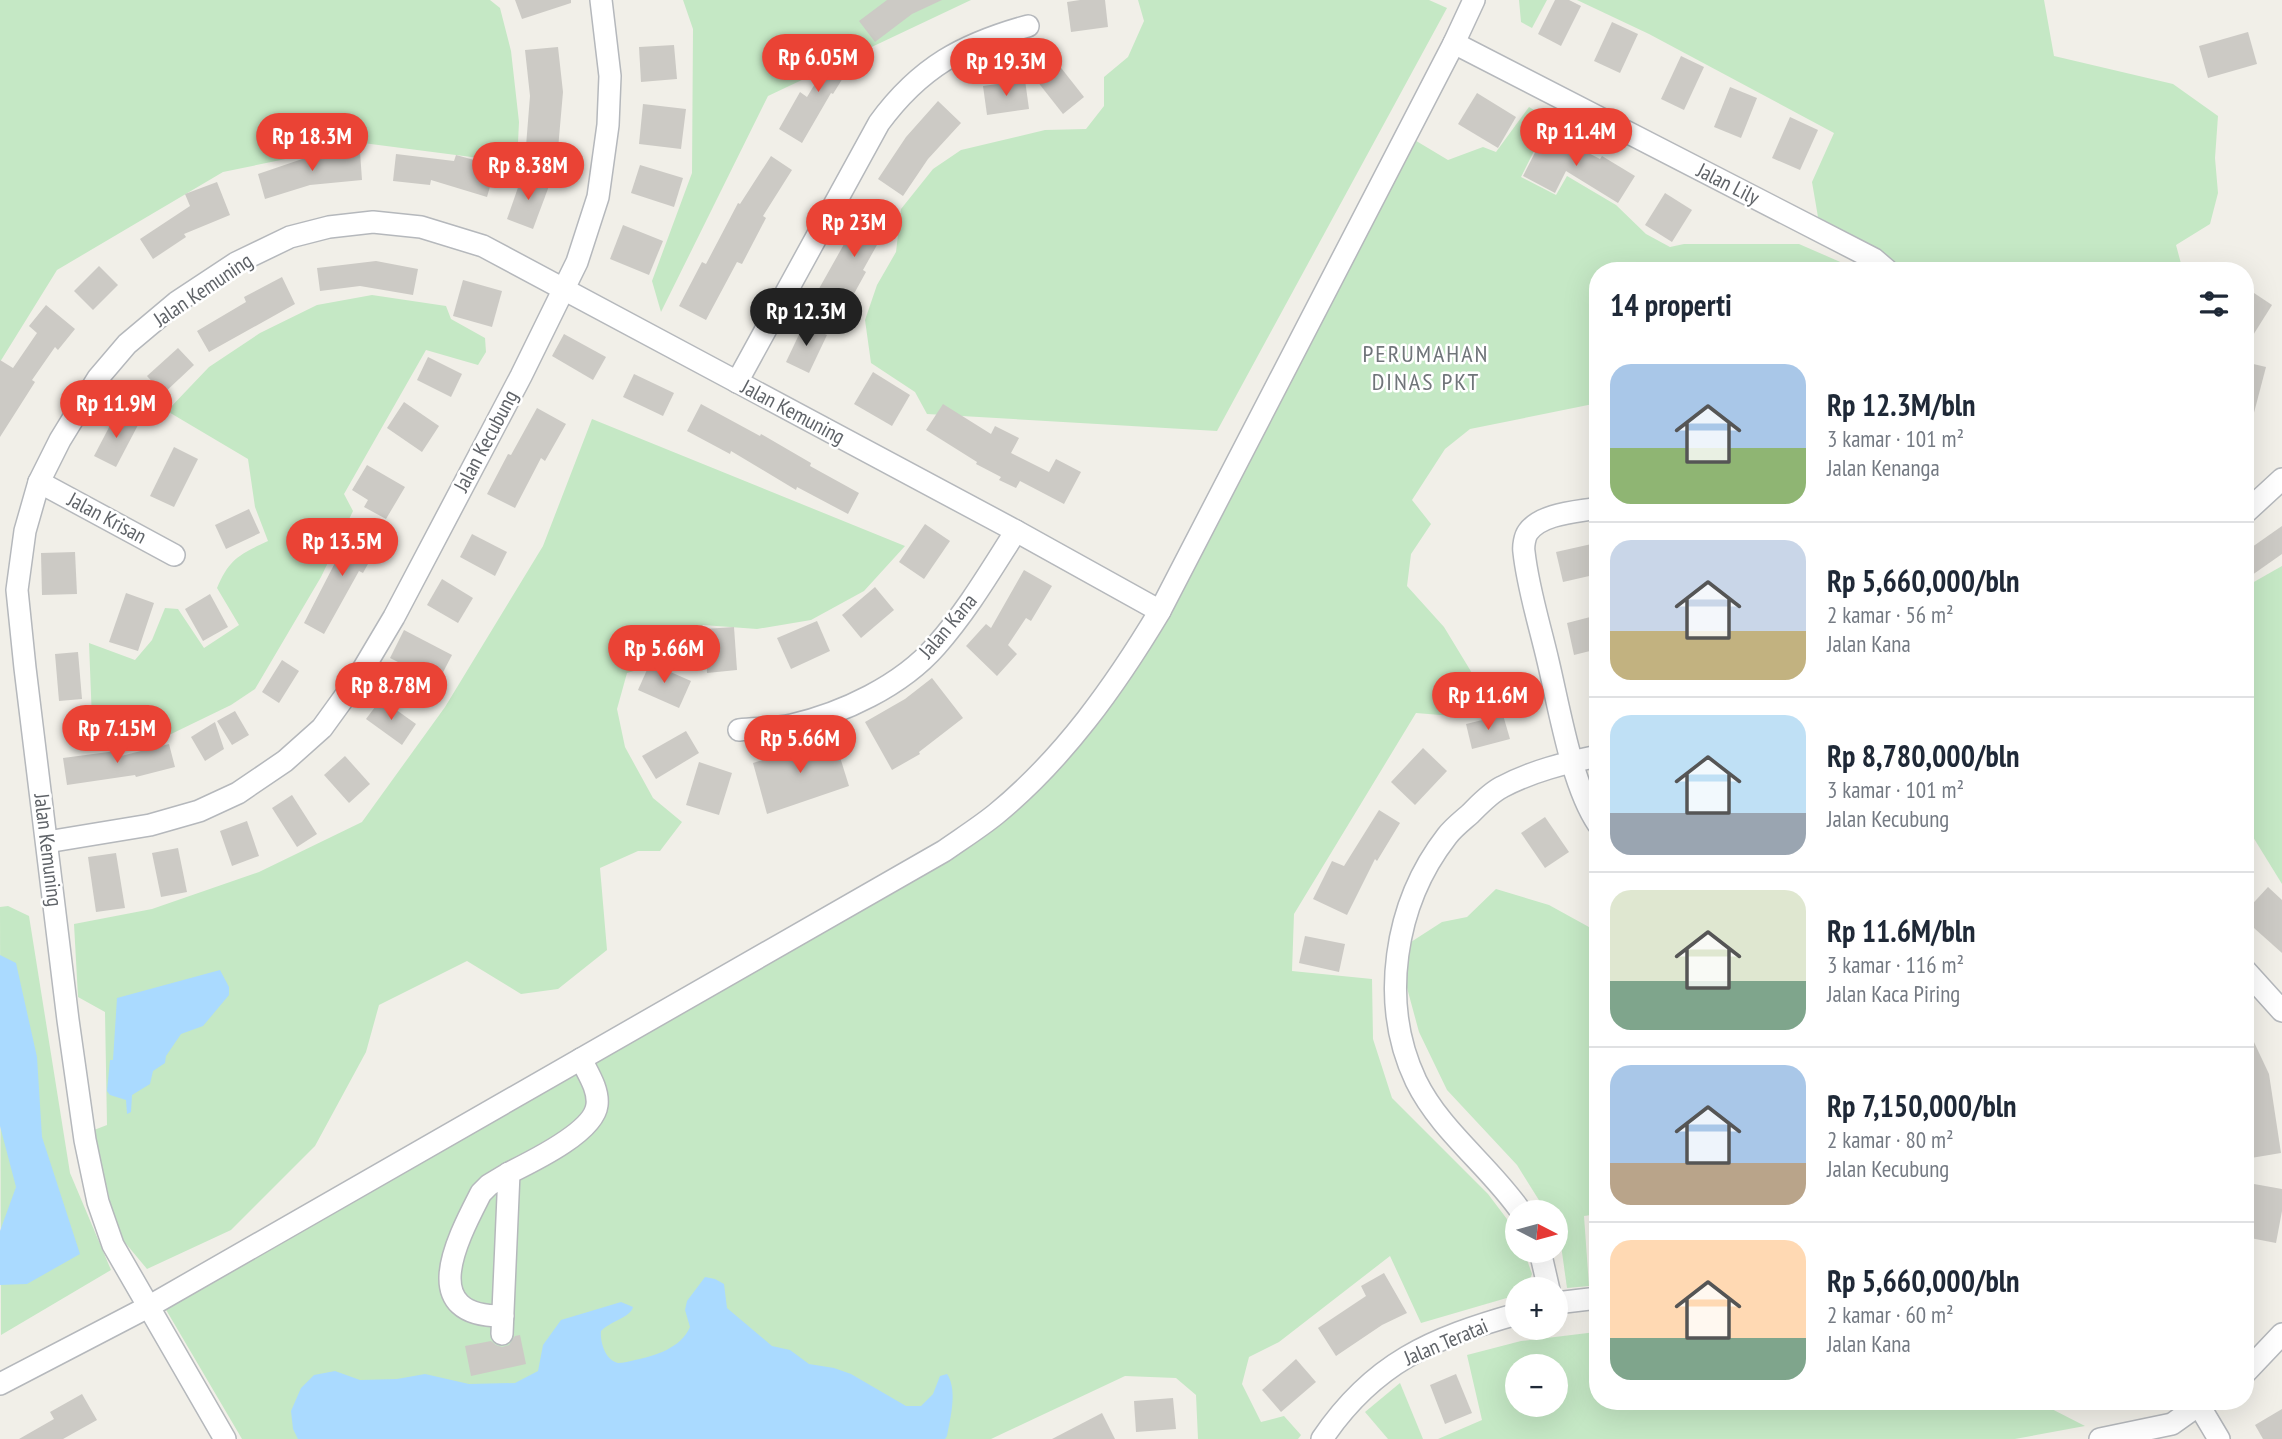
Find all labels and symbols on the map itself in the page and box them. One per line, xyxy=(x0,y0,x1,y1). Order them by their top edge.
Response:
pin: Rp 6.05M xyxy=(746,34,890,94)
pin: Rp 19.3M xyxy=(934,38,1078,98)
pin: Rp 11.4M xyxy=(1504,108,1648,168)
pin: Rp 18.3M xyxy=(240,114,384,173)
pin: Rp 8.38M xyxy=(456,142,600,202)
street label: Jalan Lily xyxy=(1692,156,1764,211)
pin: Rp 23M xyxy=(797,200,911,259)
street label: Jalan Kemuning xyxy=(147,247,257,333)
pin: Rp 12.3M xyxy=(734,288,878,348)
district label: PERUMAHAN DINAS PKT xyxy=(1363,338,1489,397)
street label: Jalan Kemuning xyxy=(736,373,850,450)
pin: Rp 11.9M xyxy=(44,380,188,440)
street label: Jalan Kecubung xyxy=(447,385,524,497)
street label: Jalan Krisan xyxy=(62,485,151,550)
pin: Rp 13.5M xyxy=(270,518,414,578)
street label: Jalan Kana xyxy=(912,588,983,664)
pin: Rp 5.66M xyxy=(592,626,736,685)
pin: Rp 8.78M xyxy=(319,662,463,722)
pin: Rp 11.6M xyxy=(1416,672,1560,732)
pin: Rp 7.15M xyxy=(45,706,189,765)
pin: Rp 5.66M xyxy=(728,716,872,775)
street label: Jalan Kemuning xyxy=(28,791,69,908)
north arrow xyxy=(1505,1200,1568,1264)
street label: Jalan Teratai xyxy=(1399,1312,1492,1372)

